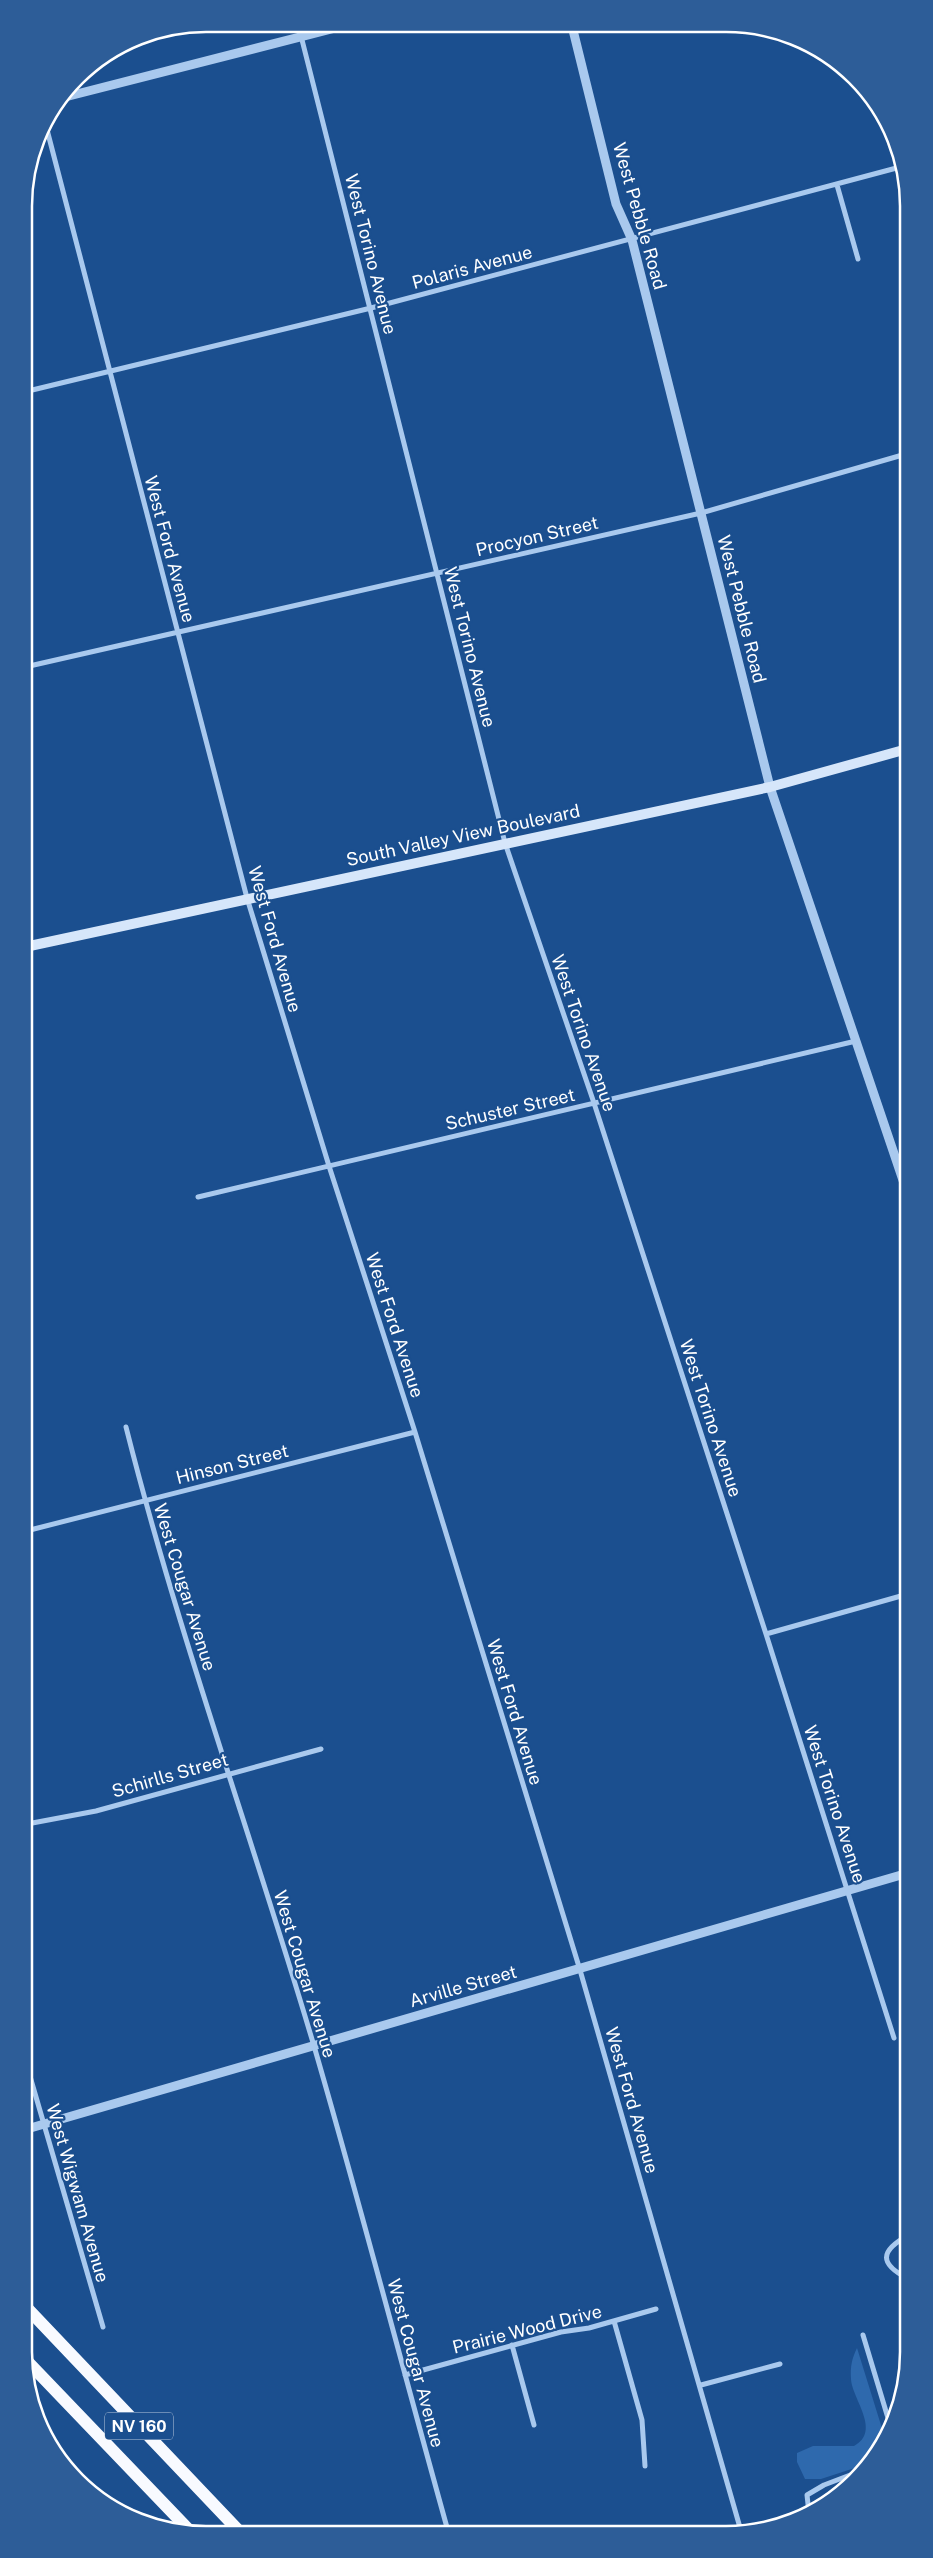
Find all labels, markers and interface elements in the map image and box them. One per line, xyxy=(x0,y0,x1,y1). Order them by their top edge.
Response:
street label: West Pebble Road xyxy=(609,140,671,292)
street label: West Torino Avenue xyxy=(341,172,401,336)
street label: Polaris Avenue xyxy=(410,241,534,293)
street label: West Ford Avenue xyxy=(140,473,200,625)
street label: Procyon Street xyxy=(474,512,600,560)
street label: West Pebble Road xyxy=(713,533,771,685)
street label: West Torino Avenue xyxy=(440,565,500,729)
street label: South Valley View Boulevard xyxy=(344,800,582,870)
street label: West Ford Avenue xyxy=(244,863,306,1015)
street label: West Torino Avenue xyxy=(547,952,621,1114)
street label: Schuster Street xyxy=(443,1084,577,1134)
street label: West Ford Avenue xyxy=(362,1250,428,1400)
street label: West Torino Avenue xyxy=(676,1336,746,1500)
street label: Hinson Street xyxy=(174,1440,290,1488)
street label: West Cougar Avenue xyxy=(150,1501,220,1673)
street label: West Ford Avenue xyxy=(483,1637,547,1787)
street label: West Torino Avenue xyxy=(800,1722,870,1886)
street label: Schirlls Street xyxy=(109,1748,231,1802)
street label: West Cougar Avenue xyxy=(270,1888,340,2060)
street label: Arville Street xyxy=(407,1961,519,2011)
street label: West Ford Avenue xyxy=(601,2024,663,2176)
street label: West Wigwam Avenue xyxy=(42,2101,114,2285)
street label: West Cougar Avenue xyxy=(383,2276,449,2450)
street label: Prairie Wood Drive xyxy=(450,2300,604,2358)
road number: NV 160 xyxy=(105,2412,173,2440)

